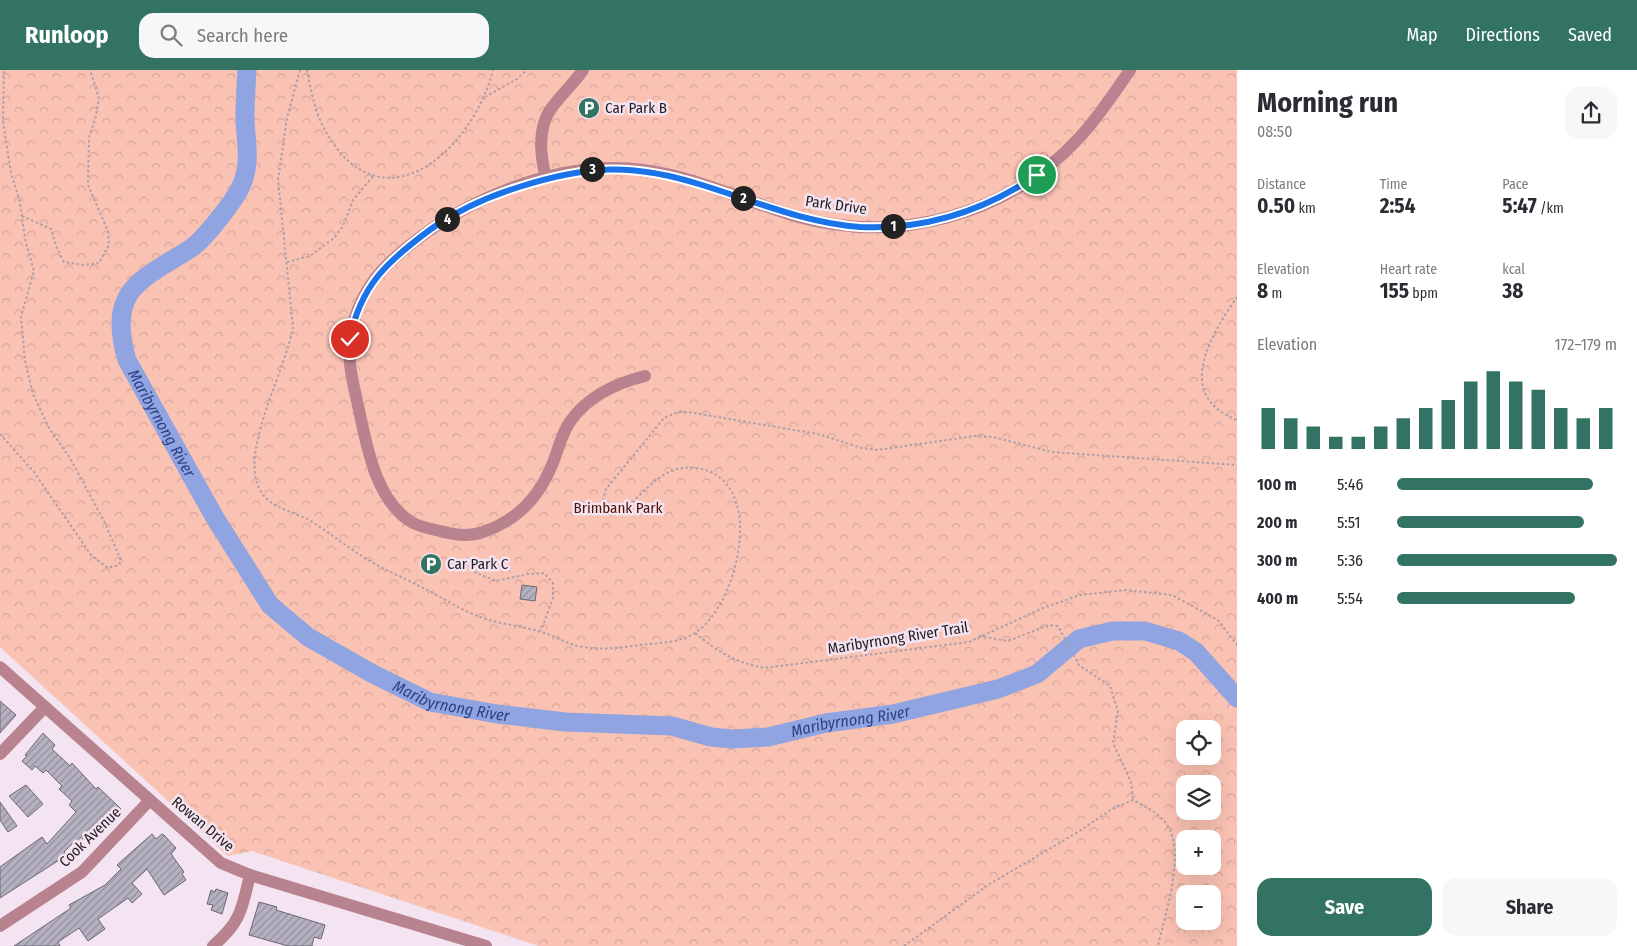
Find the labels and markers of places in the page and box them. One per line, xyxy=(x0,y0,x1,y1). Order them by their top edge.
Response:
parking icon: Car Park B xyxy=(577,96,601,120)
place label: Car Park B xyxy=(605,99,667,117)
pin xyxy=(1016,154,1058,196)
pin: 3 xyxy=(580,156,604,182)
pin: 2 xyxy=(730,186,756,210)
pin: 4 xyxy=(434,206,460,232)
pin: 1 xyxy=(880,214,906,238)
pin xyxy=(329,318,371,360)
parking icon: Car Park C xyxy=(419,552,443,576)
place label: Car Park C xyxy=(447,555,509,573)

